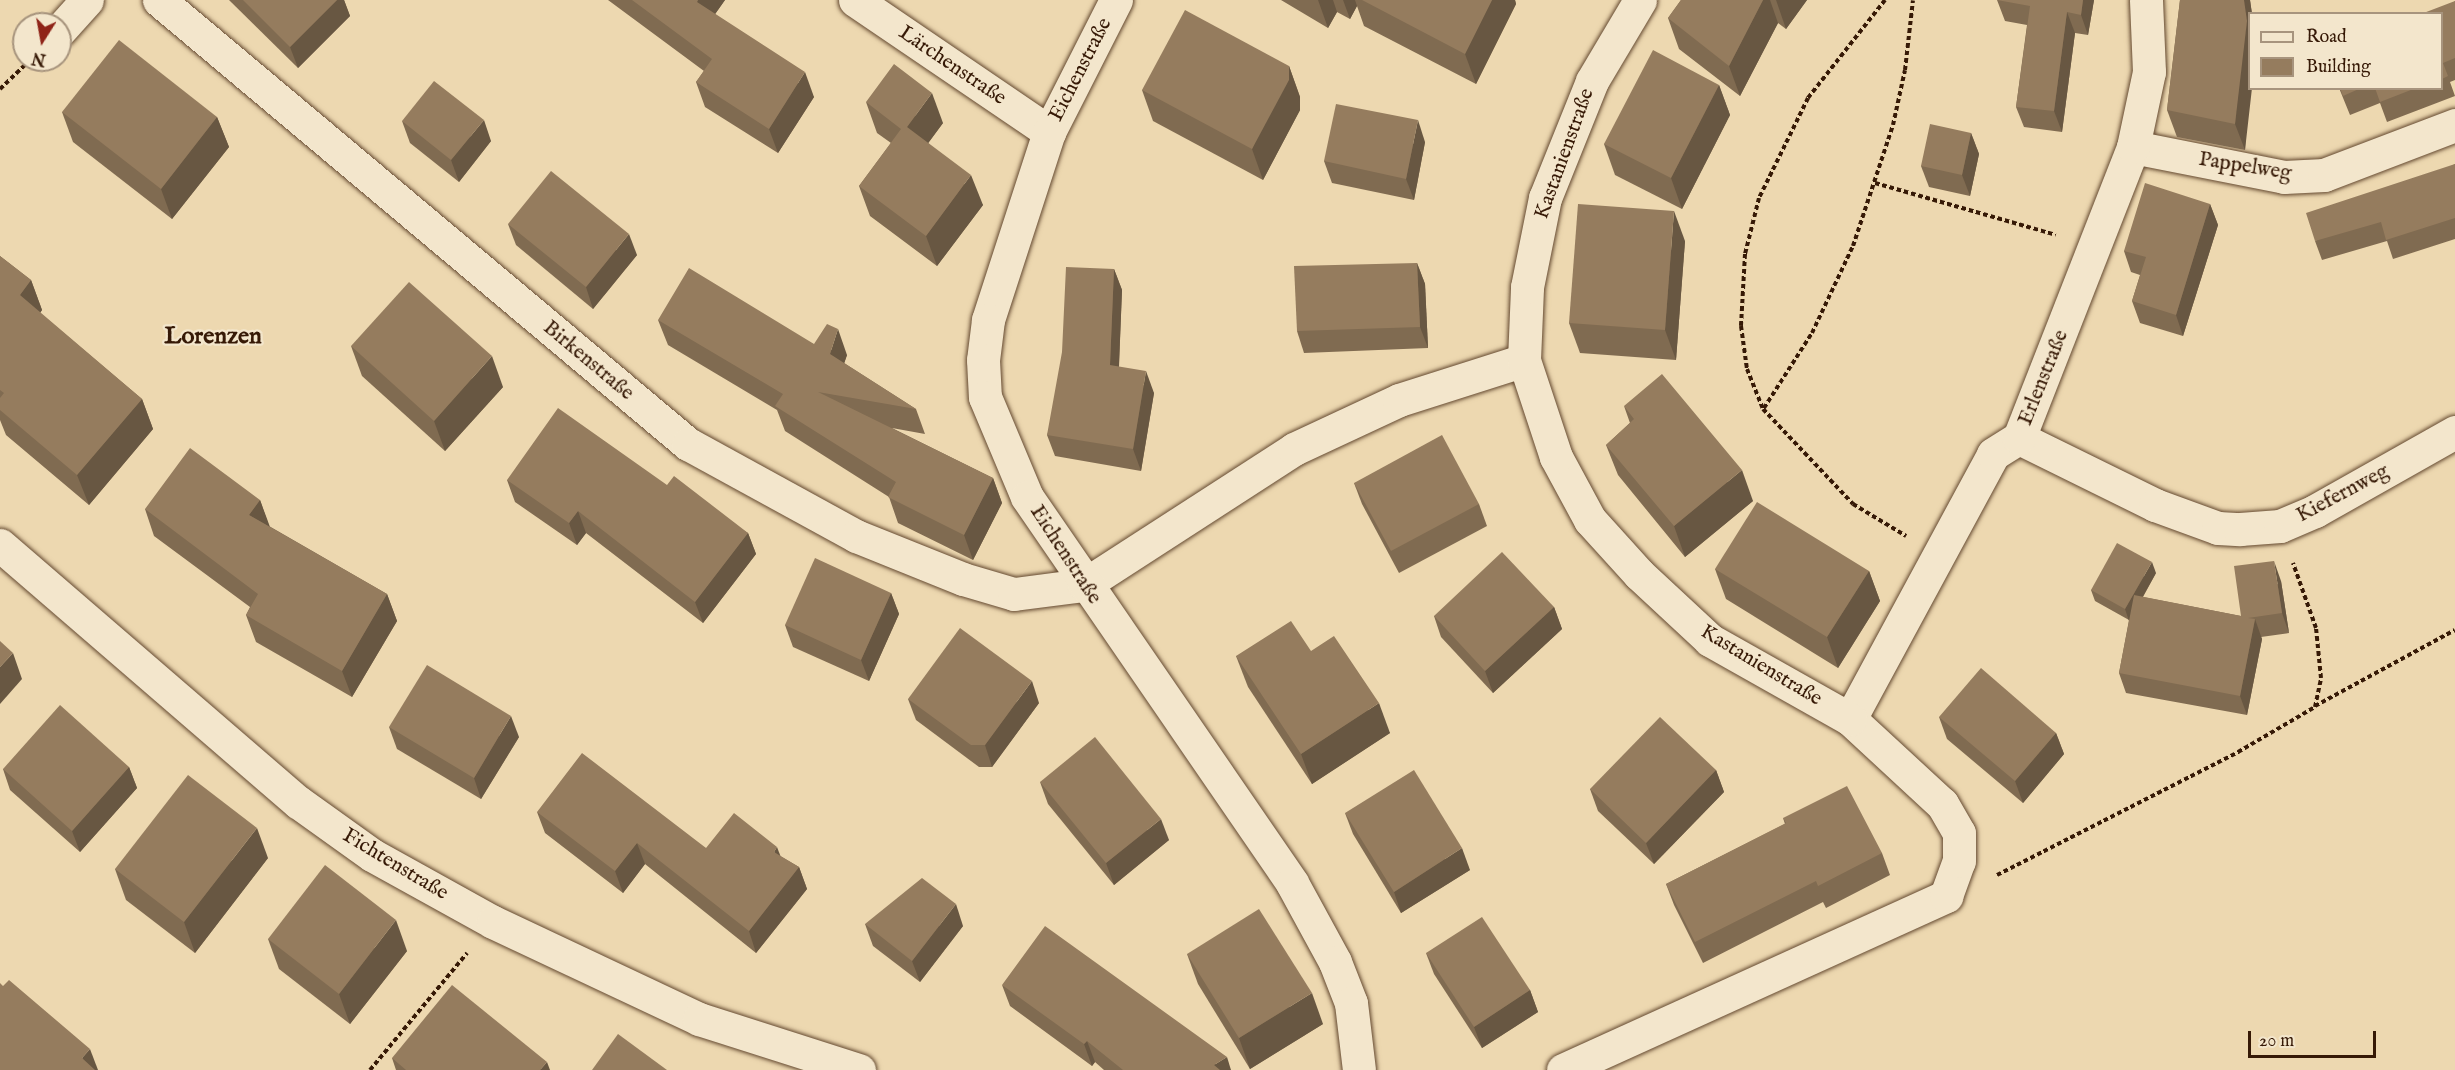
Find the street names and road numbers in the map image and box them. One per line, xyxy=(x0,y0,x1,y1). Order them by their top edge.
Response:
street label: Eichenstraße xyxy=(1044,14,1118,126)
street label: Lärchenstraße xyxy=(893,21,1011,111)
street label: Kastanienstraße xyxy=(1530,85,1600,223)
street label: Pappelweg xyxy=(2197,147,2293,187)
street label: Birkenstraße xyxy=(537,316,639,406)
street label: Erlenstraße xyxy=(2013,327,2075,429)
street label: Kiefernweg xyxy=(2293,459,2393,529)
street label: Eichenstraße xyxy=(1024,501,1106,609)
street label: Kastanienstraße xyxy=(1696,620,1826,712)
street label: Fichtenstraße xyxy=(338,824,452,906)

